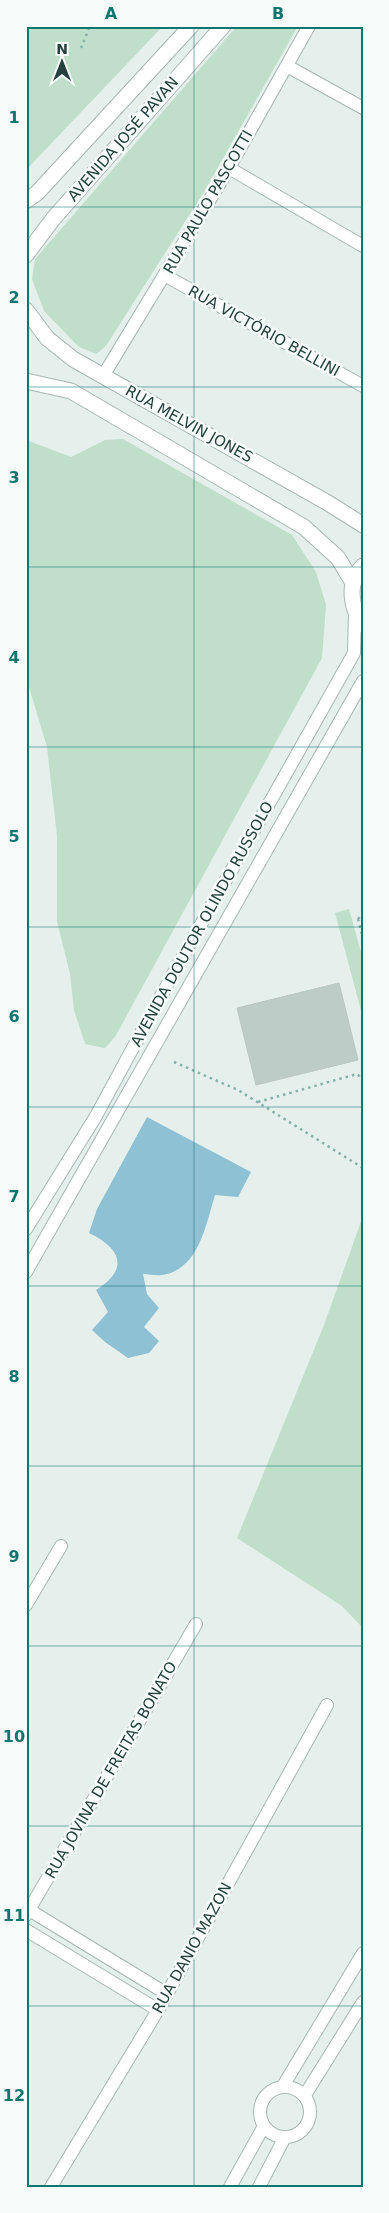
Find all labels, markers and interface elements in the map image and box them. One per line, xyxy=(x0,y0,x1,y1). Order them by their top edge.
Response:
text: A xyxy=(105,4,118,23)
text: B xyxy=(272,4,284,23)
north arrow xyxy=(38,38,88,88)
text: N xyxy=(56,41,68,57)
street label: AVENIDA JOSÉ PAVAN xyxy=(63,72,182,205)
text: 1 xyxy=(8,108,20,127)
street label: RUA PAULO PASCOTTI xyxy=(160,127,256,277)
street label: RUA VICTÓRIO BELLINI xyxy=(185,281,343,380)
text: 2 xyxy=(8,288,20,307)
street label: RUA MELVIN JONES xyxy=(122,382,256,466)
text: 3 xyxy=(8,468,20,487)
text: 4 xyxy=(8,648,20,667)
street label: AVENIDA DOUTOR OLINDO RUSSOLO xyxy=(127,798,277,1050)
text: 5 xyxy=(8,827,20,846)
text: 6 xyxy=(8,1007,20,1026)
text: 7 xyxy=(8,1187,20,1206)
text: 8 xyxy=(8,1367,20,1386)
text: 9 xyxy=(8,1547,20,1566)
street label: RUA JOVINA DE FREITAS BONATO xyxy=(41,1658,181,1882)
text: 10 xyxy=(3,1727,25,1746)
street label: RUA DANIO MAZON xyxy=(149,1879,235,2017)
text: 11 xyxy=(3,1906,25,1925)
text: 12 xyxy=(3,2086,25,2105)

